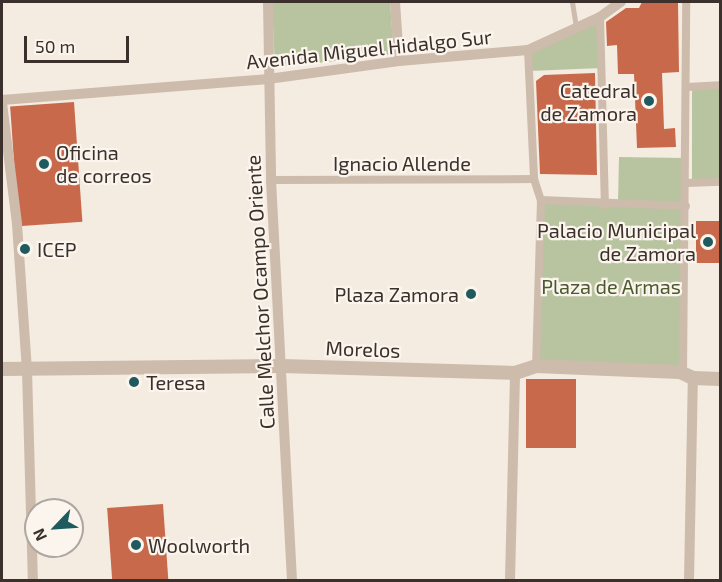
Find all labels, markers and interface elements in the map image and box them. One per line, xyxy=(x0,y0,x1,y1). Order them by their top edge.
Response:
scale bar xyxy=(27,24,132,62)
street label: Avenida Miguel Hidalgo Sur xyxy=(245,24,493,74)
text: 50 m xyxy=(35,35,75,57)
place label: Catedral de Zamora xyxy=(540,78,637,125)
marker: Catedral de Zamora xyxy=(642,94,656,108)
place label: Oficina de correos xyxy=(56,140,152,187)
street label: Ignacio Allende xyxy=(333,151,471,175)
street label: Calle Melchor Ocampo Oriente xyxy=(241,154,279,430)
marker: Oficina de correos xyxy=(37,157,51,171)
place label: Palacio Municipal de Zamora xyxy=(537,219,696,266)
marker: Palacio Municipal de Zamora xyxy=(701,235,715,249)
place label: ICEP xyxy=(37,237,77,261)
marker: ICEP xyxy=(18,242,32,256)
park label: Plaza de Armas xyxy=(541,274,681,298)
place label: Plaza Zamora xyxy=(334,282,459,306)
marker: Plaza Zamora xyxy=(464,287,478,301)
street label: Morelos xyxy=(325,336,401,362)
place label: Teresa xyxy=(146,370,206,394)
marker: Teresa xyxy=(127,375,141,389)
north arrow xyxy=(24,498,84,558)
text: N xyxy=(28,526,50,544)
place label: Woolworth xyxy=(148,533,250,557)
marker: Woolworth xyxy=(129,538,143,552)

